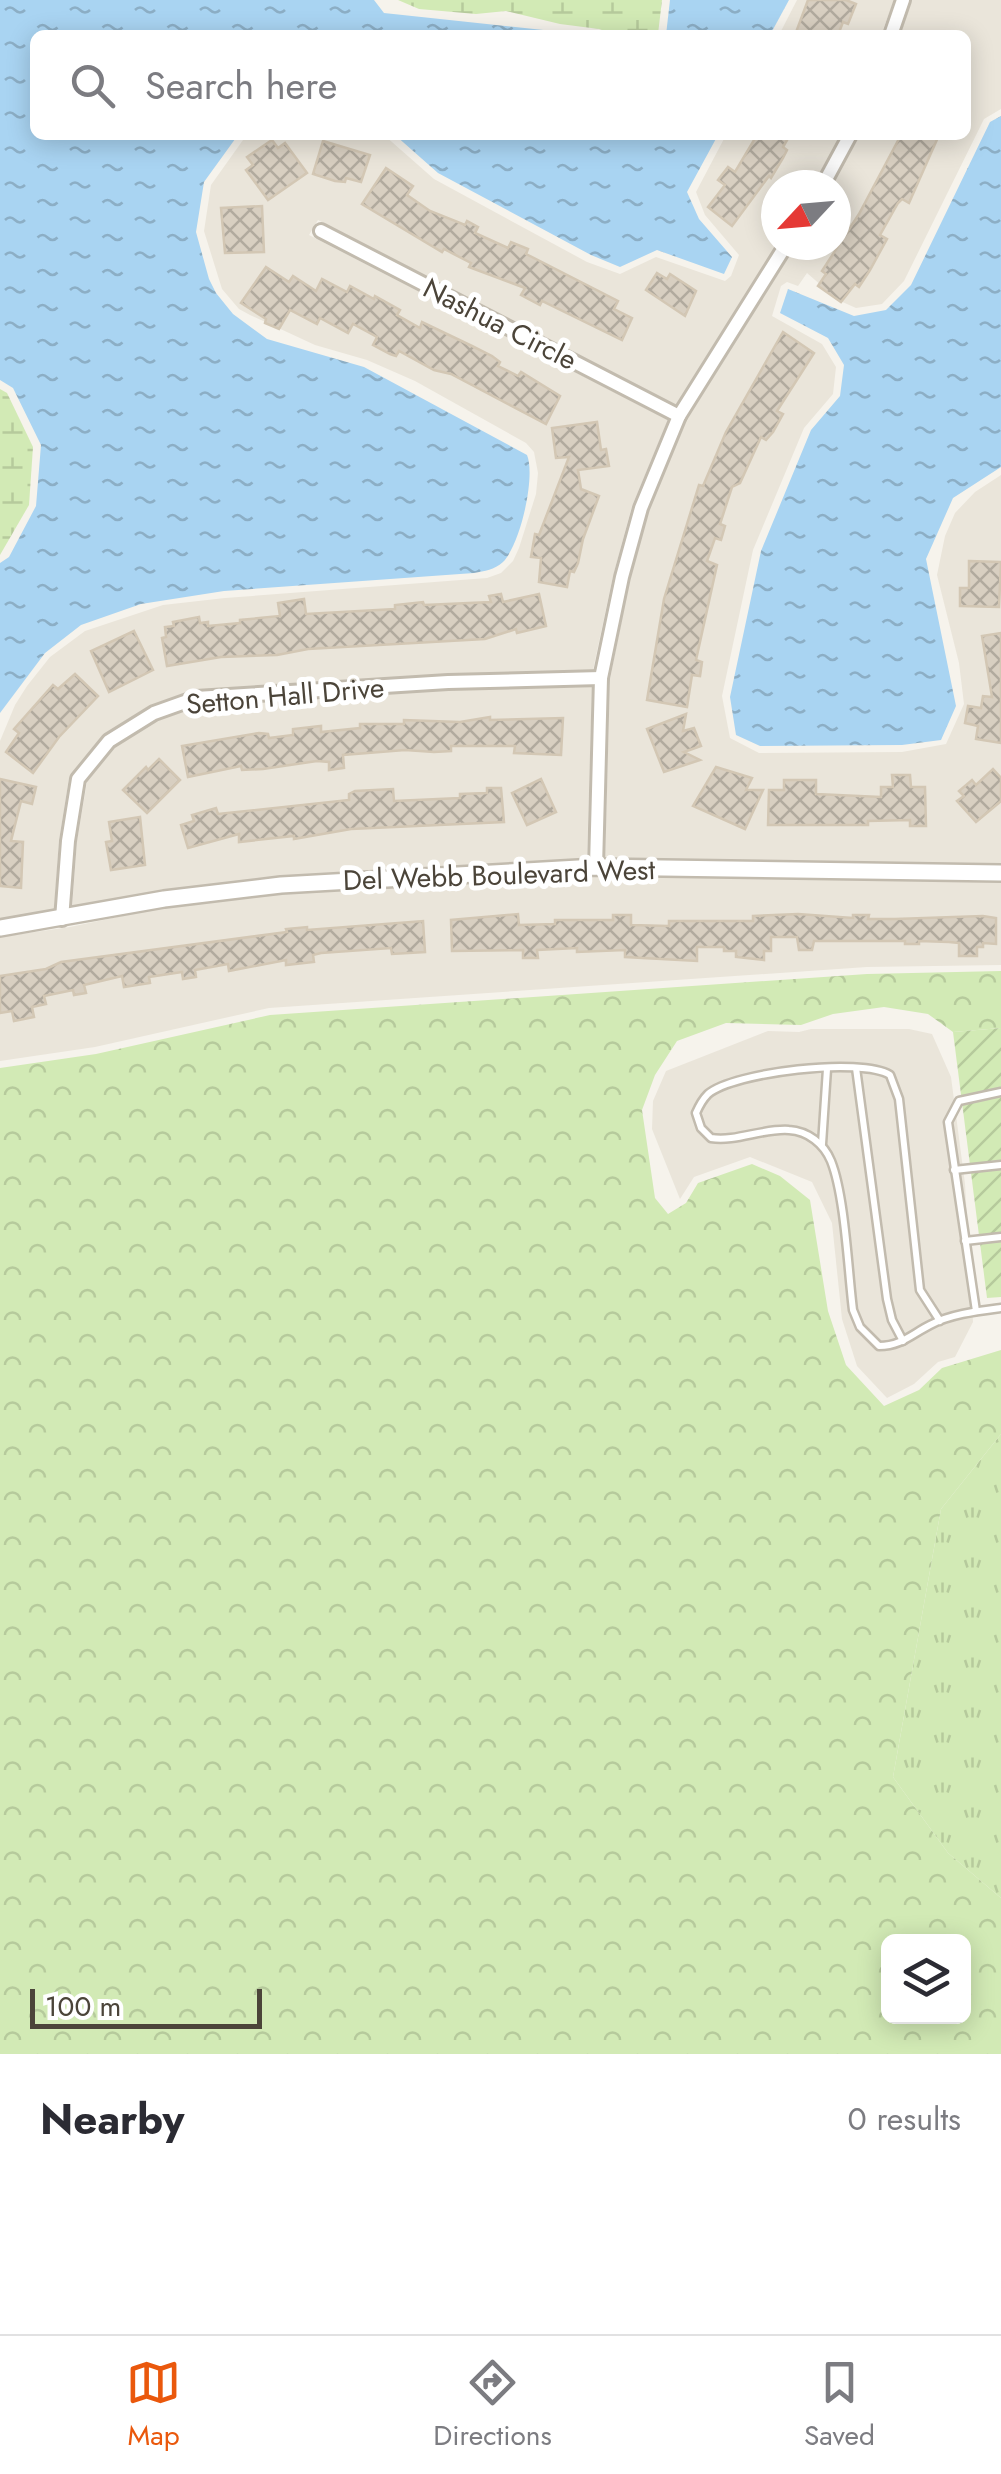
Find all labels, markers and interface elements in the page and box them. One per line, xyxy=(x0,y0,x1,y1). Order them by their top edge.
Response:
search box xyxy=(30,30,971,140)
icon: search xyxy=(65,58,120,113)
text: Search here xyxy=(145,58,337,113)
north arrow xyxy=(761,170,851,260)
street label: Nashua Circle xyxy=(416,268,584,380)
street label: Setton Hall Drive xyxy=(184,667,386,725)
street label: Del Webb Boulevard West xyxy=(342,849,656,901)
map controls xyxy=(881,1934,971,2024)
button: layers xyxy=(881,1934,971,2024)
scale bar xyxy=(30,1984,262,2028)
text: 100 m xyxy=(45,1986,121,2027)
text: Nearby xyxy=(40,2089,184,2150)
text: 0 results xyxy=(848,2096,961,2142)
tab: Map xyxy=(126,2355,181,2456)
tab: Directions xyxy=(433,2355,552,2456)
tab: Saved xyxy=(804,2355,875,2456)

